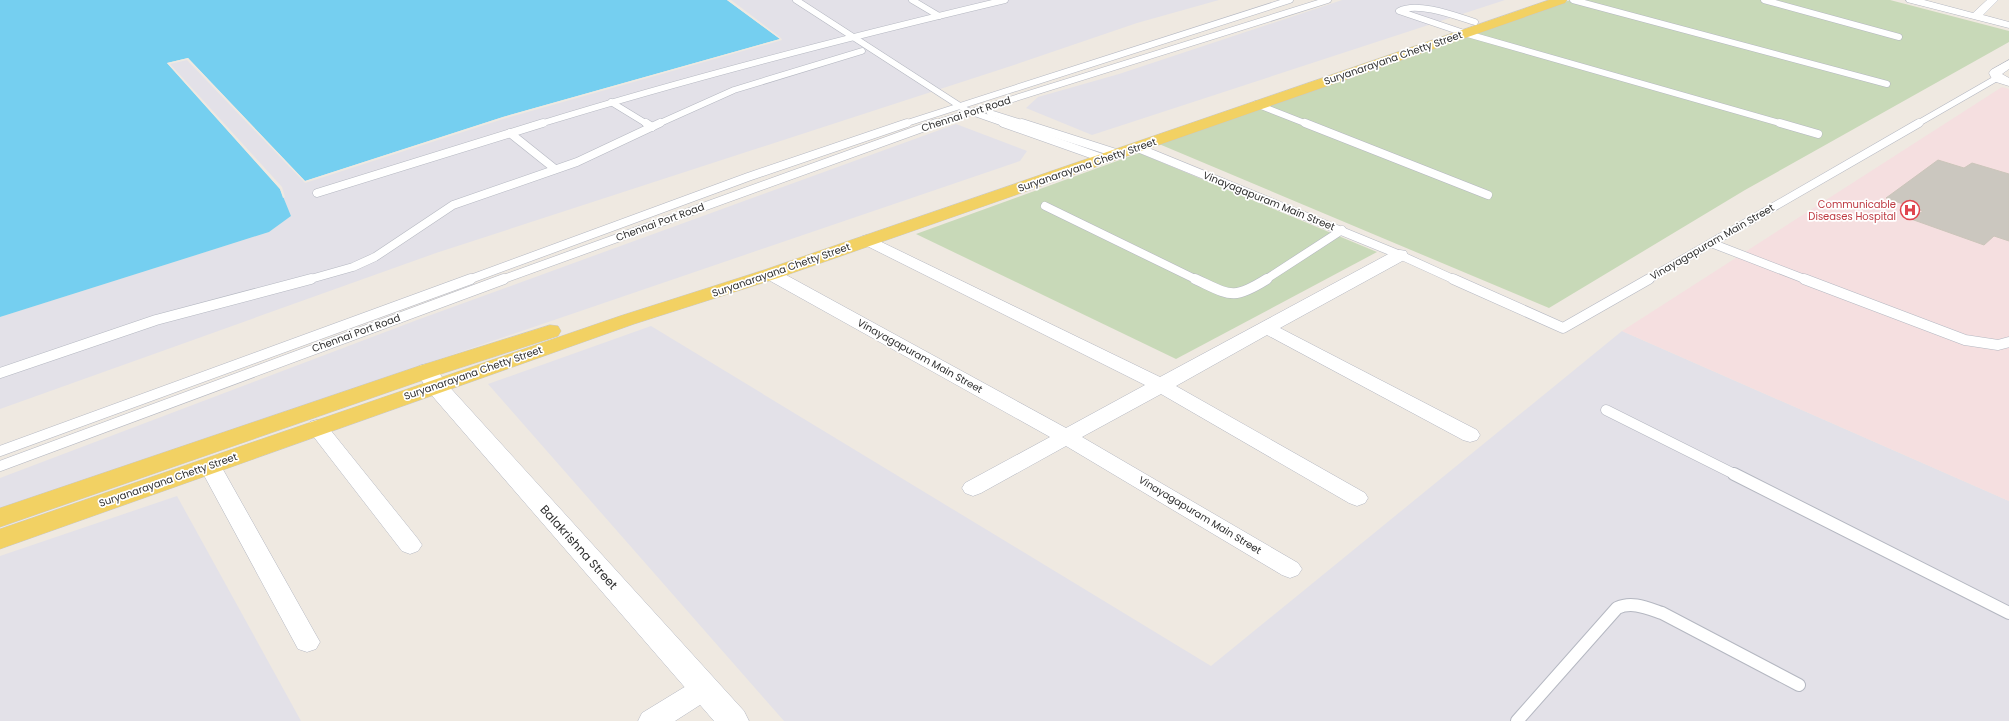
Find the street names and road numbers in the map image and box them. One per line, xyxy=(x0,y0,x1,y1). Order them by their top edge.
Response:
street label: Suryanarayana Chetty Street xyxy=(1322,27,1465,89)
street label: Chennai Port Road xyxy=(919,92,1013,136)
street label: Suryanarayana Chetty Street xyxy=(1016,134,1159,196)
street label: Vinayagapuram Main Street xyxy=(1201,168,1338,235)
street label: Chennai Port Road xyxy=(614,199,706,245)
street label: Vinayagapuram Main Street xyxy=(1647,200,1777,284)
street label: Suryanarayana Chetty Street xyxy=(710,239,853,301)
street label: Chennai Port Road xyxy=(310,310,402,356)
street label: Vinayagapuram Main Street xyxy=(855,315,986,397)
street label: Suryanarayana Chetty Street xyxy=(402,342,545,404)
street label: Suryanarayana Chetty Street xyxy=(97,449,240,511)
street label: Vinayagapuram Main Street xyxy=(1136,472,1265,558)
street label: Balakrishna Street xyxy=(536,501,622,593)

